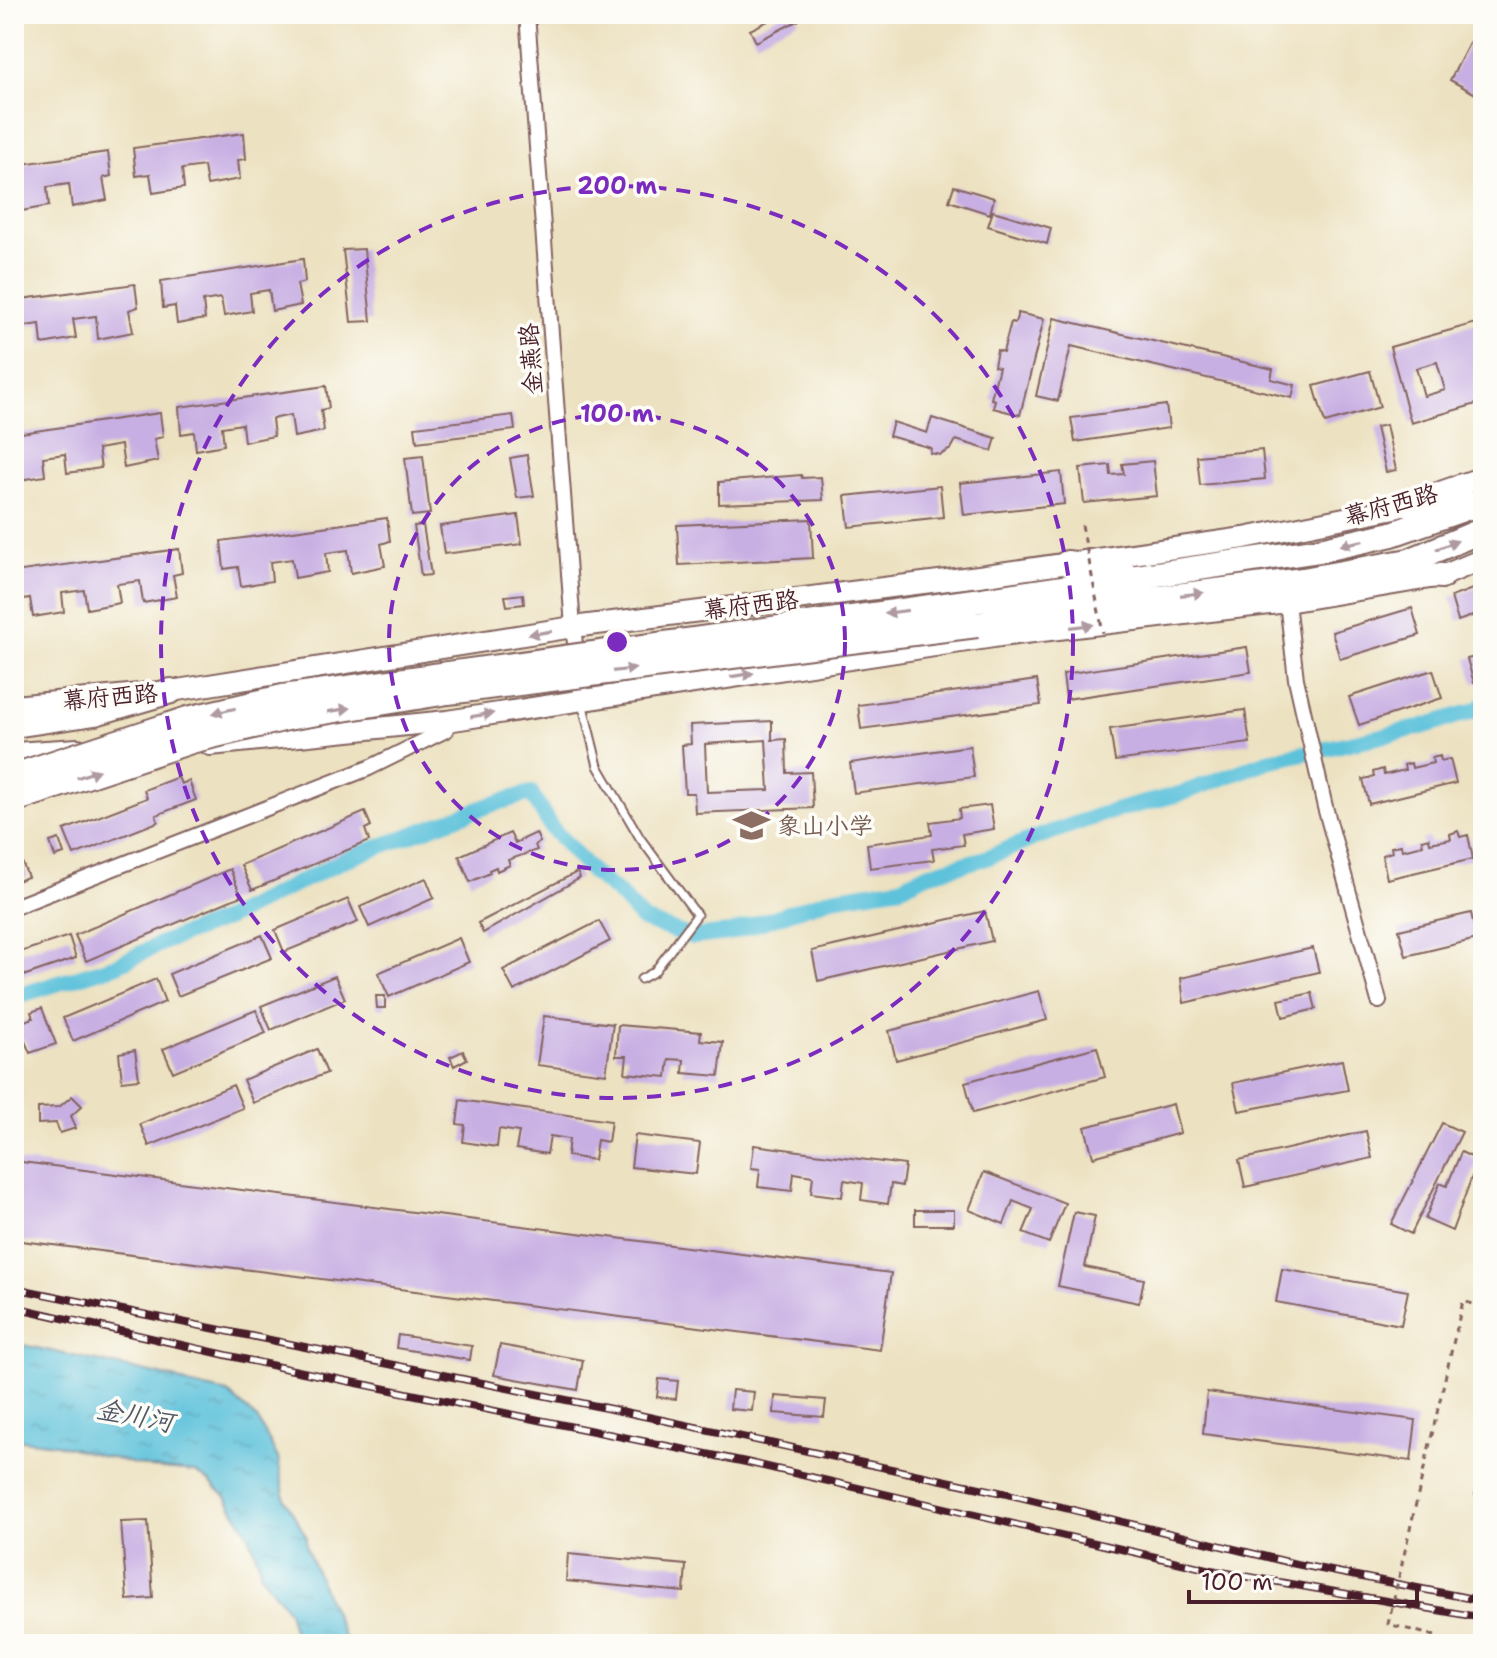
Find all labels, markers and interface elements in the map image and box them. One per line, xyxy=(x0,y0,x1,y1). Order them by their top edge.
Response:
text: 200 m xyxy=(577,170,657,202)
street label: 金燕路 xyxy=(513,322,549,396)
text: 100 m xyxy=(580,398,654,430)
street label: 幕府西路 xyxy=(1340,477,1442,533)
one-way arrow xyxy=(1339,537,1364,550)
one-way arrow xyxy=(1435,538,1459,551)
street label: 幕府西路 xyxy=(701,583,801,627)
one-way arrow xyxy=(1180,587,1205,600)
one-way arrow xyxy=(883,606,908,619)
one-way arrow xyxy=(1070,620,1095,633)
one-way arrow xyxy=(527,627,552,639)
centre of rings xyxy=(603,628,631,656)
one-way arrow xyxy=(612,663,637,676)
one-way arrow xyxy=(730,668,755,681)
street label: 幕府西路 xyxy=(61,677,159,717)
one-way arrow xyxy=(327,703,352,715)
one-way arrow xyxy=(211,705,236,718)
one-way arrow xyxy=(470,709,495,721)
one-way arrow xyxy=(76,767,100,779)
school or university icon: 象山小学 xyxy=(732,807,770,845)
place label: 象山小学 xyxy=(777,810,873,842)
water label: 金川河 xyxy=(93,1390,181,1440)
scale bar xyxy=(1189,1554,1417,1604)
text: 100 m xyxy=(1201,1566,1273,1598)

